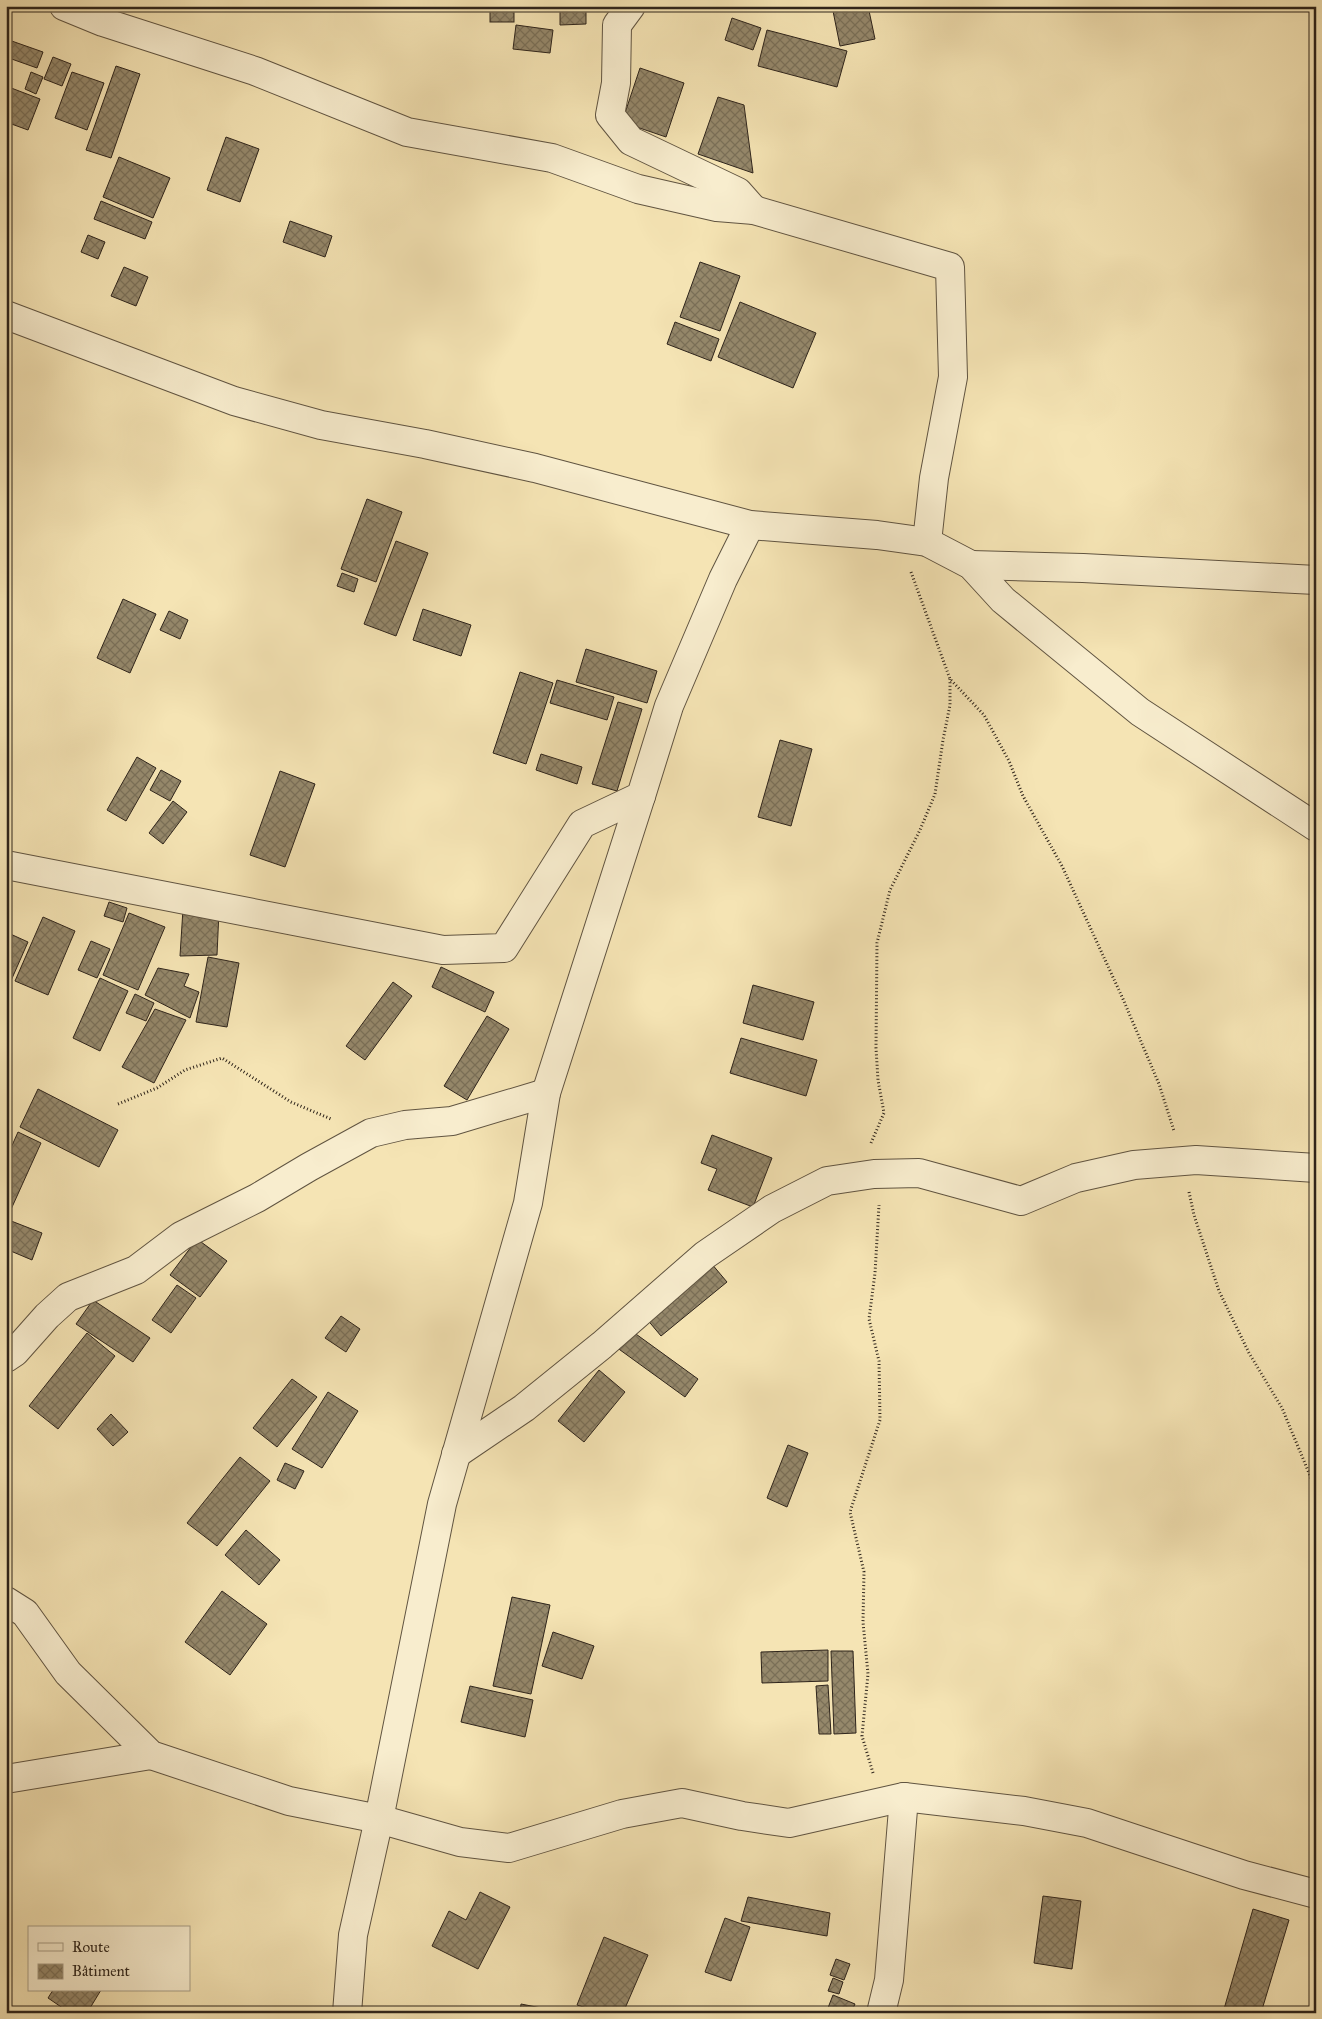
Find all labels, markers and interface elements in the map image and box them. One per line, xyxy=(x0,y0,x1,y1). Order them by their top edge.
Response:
legend xyxy=(28,1926,190,1992)
text: Route xyxy=(72,1938,110,1956)
text: Bâtiment xyxy=(72,1962,131,1980)

